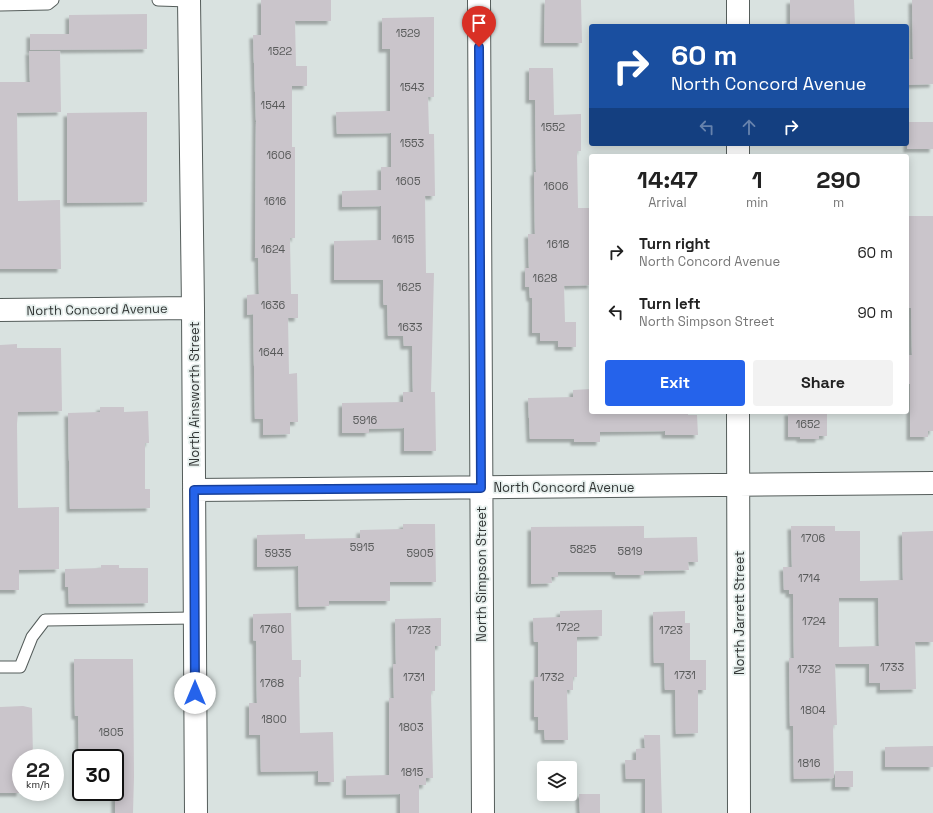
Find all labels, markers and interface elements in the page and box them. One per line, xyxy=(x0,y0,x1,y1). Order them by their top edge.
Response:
pin xyxy=(462,6,496,47)
icon: arrive xyxy=(468,12,490,34)
house number: 1529 xyxy=(396,26,420,40)
text: 60 m xyxy=(671,37,737,73)
icon: right xyxy=(605,40,657,92)
house number: 1522 xyxy=(268,44,293,58)
text: North Concord Avenue xyxy=(671,72,866,95)
house number: 1543 xyxy=(400,80,425,94)
house number: 1544 xyxy=(261,98,286,112)
icon: left xyxy=(696,116,718,138)
icon: ahead xyxy=(738,116,760,138)
icon: right xyxy=(780,116,802,138)
house number: 1552 xyxy=(541,120,566,134)
house number: 1553 xyxy=(400,136,425,150)
house number: 1606 xyxy=(266,148,292,162)
text: 14:47 xyxy=(637,164,698,195)
text: 1 xyxy=(752,164,763,195)
text: 290 xyxy=(816,164,861,195)
house number: 1605 xyxy=(396,174,421,188)
house number: 1606 xyxy=(543,179,569,193)
house number: 1616 xyxy=(264,194,287,208)
text: Arrival xyxy=(648,194,687,211)
text: min xyxy=(746,194,768,211)
text: m xyxy=(833,194,844,211)
house number: 1615 xyxy=(392,232,415,246)
text: Turn right xyxy=(639,234,710,253)
house number: 1618 xyxy=(547,237,570,251)
icon: right xyxy=(605,241,627,263)
house number: 1624 xyxy=(261,242,285,256)
text: 60 m xyxy=(857,243,893,262)
text: North Concord Avenue xyxy=(639,253,780,270)
house number: 1628 xyxy=(533,271,558,285)
house number: 1625 xyxy=(397,280,422,294)
text: Turn left xyxy=(639,294,701,313)
house number: 1636 xyxy=(261,298,286,312)
street label: North Concord Avenue xyxy=(26,300,168,319)
icon: left xyxy=(605,301,627,323)
text: 90 m xyxy=(857,303,893,322)
text: North Simpson Street xyxy=(639,313,774,330)
house number: 1633 xyxy=(398,320,423,334)
street label: North Ainsworth Street xyxy=(186,321,203,467)
house number: 1644 xyxy=(258,345,284,359)
button: Exit xyxy=(605,360,745,406)
button: Share xyxy=(753,360,893,406)
house number: 5916 xyxy=(353,413,378,427)
house number: 1652 xyxy=(796,417,821,431)
street label: North Concord Avenue xyxy=(493,479,635,496)
street label: North Simpson Street xyxy=(473,506,490,642)
house number: 1706 xyxy=(801,531,826,545)
house number: 5915 xyxy=(350,540,375,554)
house number: 5825 xyxy=(570,542,597,556)
house number: 5819 xyxy=(618,544,643,558)
house number: 5935 xyxy=(265,546,292,560)
house number: 5905 xyxy=(407,546,434,560)
street label: North Jarrett Street xyxy=(731,551,748,675)
house number: 1714 xyxy=(798,571,820,585)
house number: 1724 xyxy=(802,614,826,628)
house number: 1722 xyxy=(556,620,580,634)
house number: 1760 xyxy=(260,622,284,636)
house number: 1723 xyxy=(407,623,431,637)
house number: 1723 xyxy=(659,623,683,637)
house number: 1733 xyxy=(880,660,904,674)
house number: 1732 xyxy=(797,662,821,676)
house number: 1731 xyxy=(674,668,696,682)
house number: 1731 xyxy=(403,670,425,684)
house number: 1732 xyxy=(540,670,564,684)
position arrow xyxy=(174,672,216,714)
house number: 1768 xyxy=(260,676,284,690)
house number: 1804 xyxy=(800,703,826,717)
house number: 1800 xyxy=(261,712,287,726)
house number: 1803 xyxy=(398,720,424,734)
house number: 1805 xyxy=(98,725,124,739)
speed limit sign: 30 xyxy=(72,749,124,801)
house number: 1816 xyxy=(798,756,821,770)
text: 22 xyxy=(26,757,50,783)
map controls xyxy=(537,761,577,801)
button: layers xyxy=(537,761,577,801)
house number: 1815 xyxy=(401,765,424,779)
text: km/h xyxy=(26,778,50,791)

